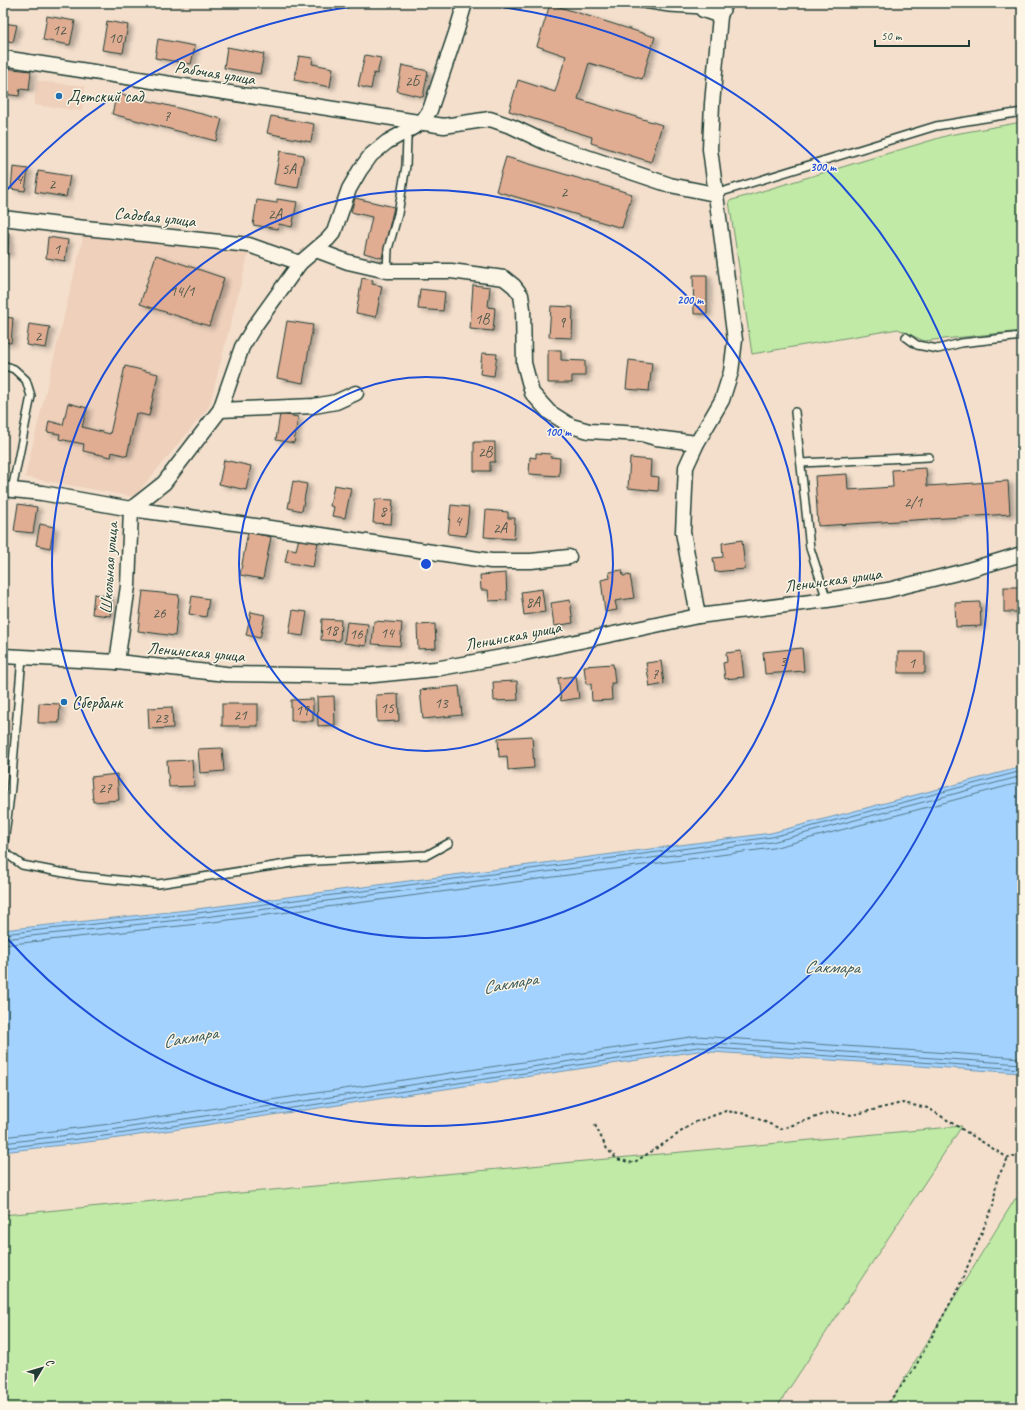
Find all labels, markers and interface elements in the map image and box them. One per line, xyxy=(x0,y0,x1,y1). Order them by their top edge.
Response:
house number: 12 xyxy=(52,21,67,40)
scale bar xyxy=(875,22,969,48)
text: 50 m xyxy=(881,28,903,44)
house number: 10 xyxy=(108,29,123,48)
street label: Рабочая улица xyxy=(173,56,258,90)
house number: 2Б xyxy=(405,72,422,91)
place label: Детский сад xyxy=(67,86,145,107)
marker: Детский сад xyxy=(54,91,64,101)
house number: 7 xyxy=(164,107,172,126)
text: 300 m xyxy=(810,159,837,175)
house number: 5А xyxy=(282,160,298,179)
house number: 4 xyxy=(16,170,24,189)
house number: 2 xyxy=(49,175,57,194)
house number: 2 xyxy=(561,183,569,202)
street label: Садовая улица xyxy=(113,202,198,232)
house number: 2А xyxy=(268,205,284,224)
house number: 1 xyxy=(54,240,62,259)
house number: 14/1 xyxy=(169,282,196,301)
text: 200 m xyxy=(677,292,704,308)
house number: 1В xyxy=(475,310,491,329)
house number: 9 xyxy=(559,313,567,332)
house number: 2 xyxy=(35,327,43,346)
text: 100 m xyxy=(545,424,572,440)
house number: 2В xyxy=(478,443,494,462)
house number: 2/1 xyxy=(904,493,923,512)
house number: 8 xyxy=(380,502,388,521)
house number: 4 xyxy=(455,512,463,531)
street label: Школьная улица xyxy=(95,519,123,614)
house number: 2А xyxy=(493,519,509,538)
centre of rings xyxy=(419,557,433,571)
street label: Ленинская улица xyxy=(783,563,884,597)
house number: 8А xyxy=(526,593,542,612)
house number: 26 xyxy=(152,604,167,623)
street label: Ленинская улица xyxy=(463,616,565,656)
house number: 18 xyxy=(324,621,339,640)
house number: 14 xyxy=(380,624,395,643)
house number: 16 xyxy=(349,625,364,644)
street label: Ленинская улица xyxy=(146,637,247,667)
house number: 3 xyxy=(780,652,788,671)
house number: 1 xyxy=(909,654,917,673)
house number: 7 xyxy=(652,665,660,684)
place label: Сбербанк xyxy=(72,692,124,713)
house number: 13 xyxy=(434,694,449,713)
marker: Сбербанк xyxy=(59,697,69,707)
house number: 15 xyxy=(380,699,395,718)
house number: 19 xyxy=(295,701,310,720)
house number: 21 xyxy=(233,706,248,725)
house number: 23 xyxy=(154,709,169,728)
house number: 27 xyxy=(98,779,113,798)
water label: Сакмара xyxy=(804,956,862,979)
water label: Сакмара xyxy=(481,967,542,999)
water label: Сакмара xyxy=(161,1021,222,1053)
north arrow xyxy=(22,1348,62,1388)
text: С xyxy=(43,1355,58,1370)

